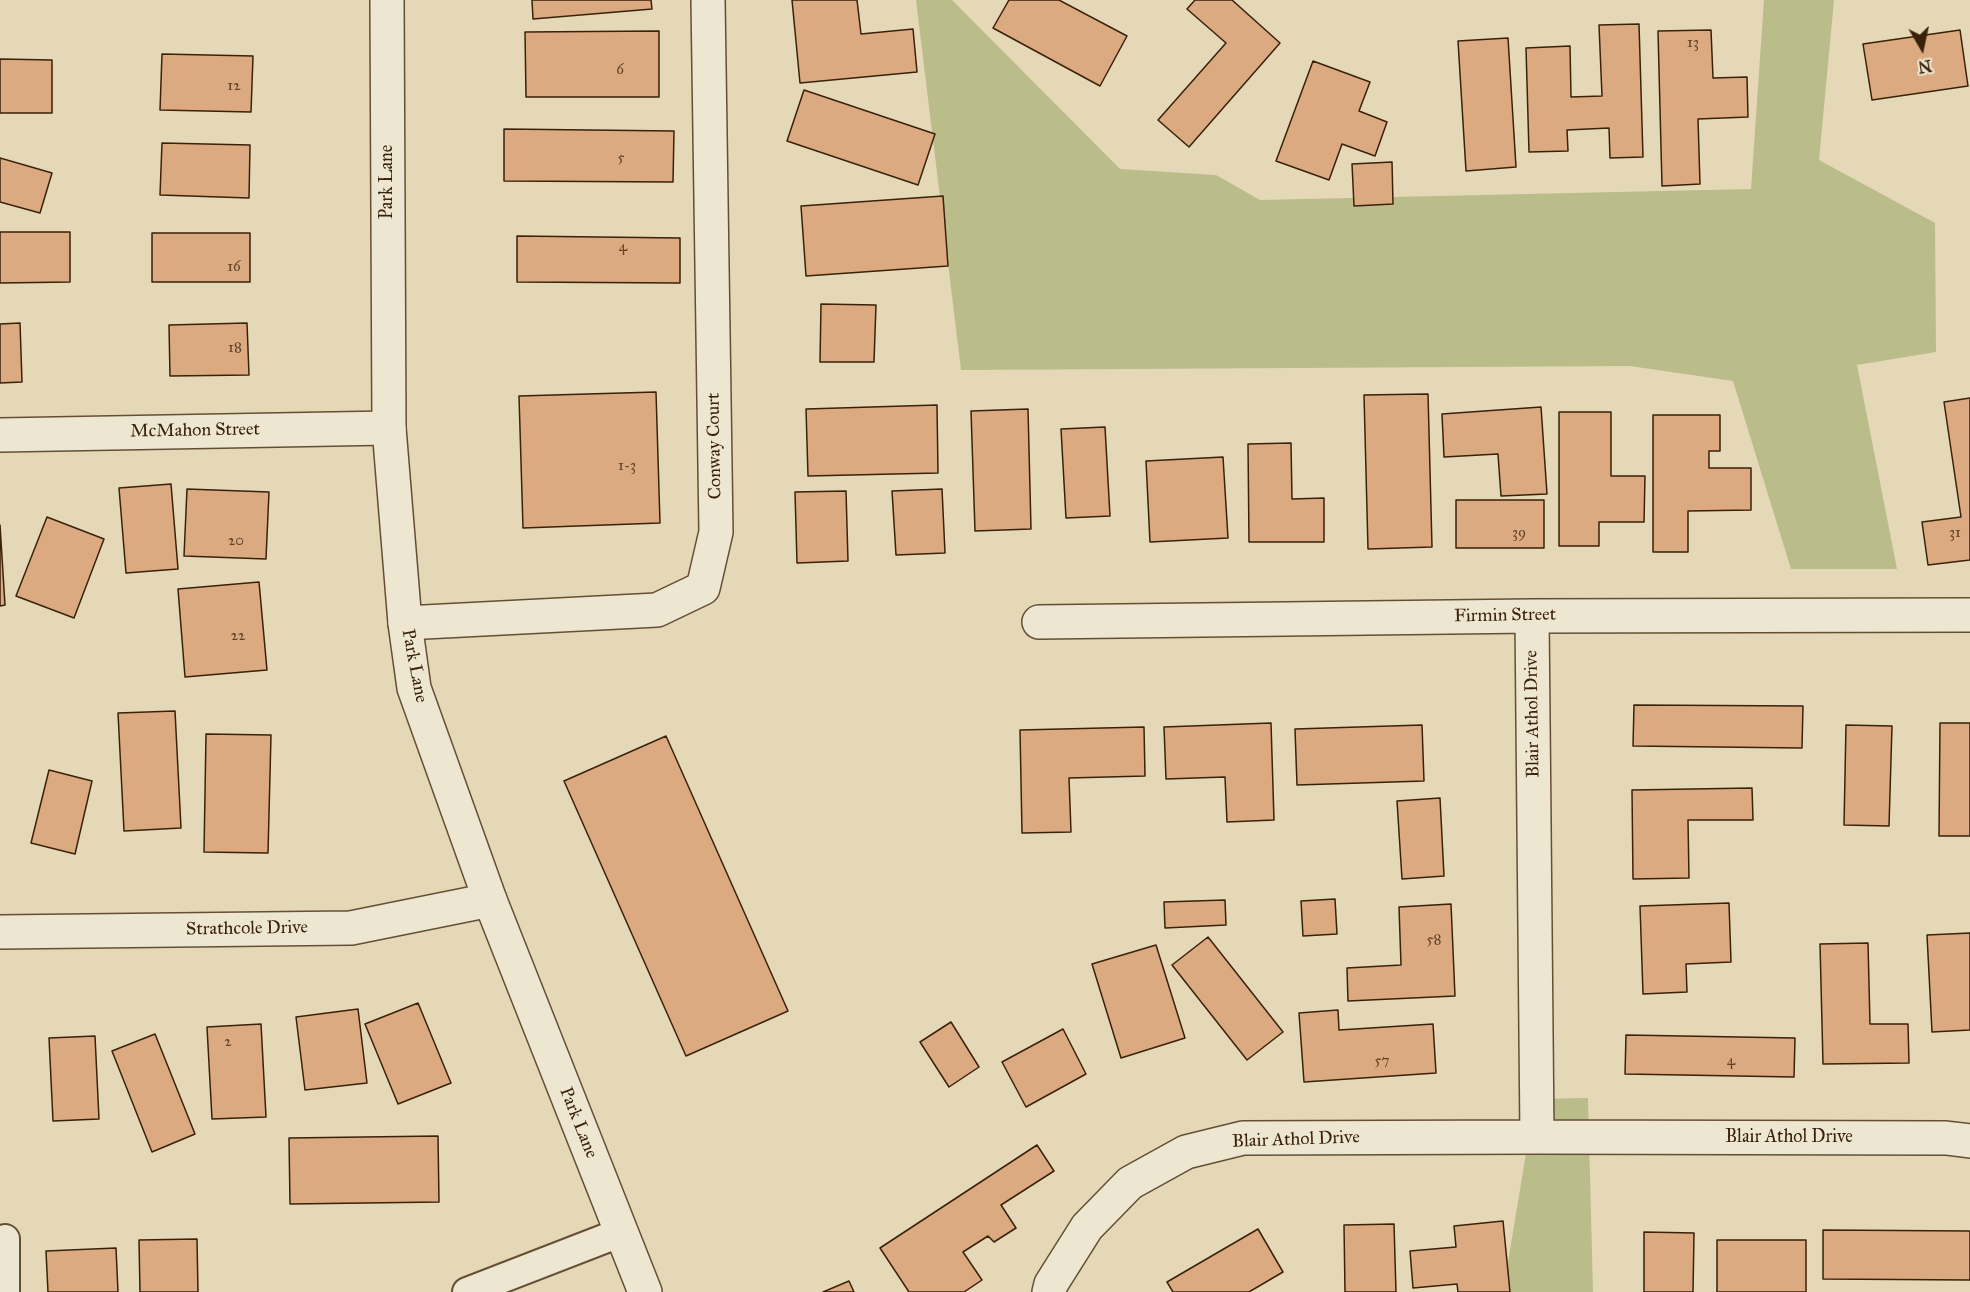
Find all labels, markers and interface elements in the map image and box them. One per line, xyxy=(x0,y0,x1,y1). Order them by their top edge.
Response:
north arrow xyxy=(1892,18,1952,78)
house number: 13 xyxy=(1687,34,1699,52)
text: N xyxy=(1917,56,1933,77)
house number: 6 xyxy=(616,61,624,79)
house number: 12 xyxy=(227,77,241,95)
street label: Park Lane xyxy=(377,145,399,219)
house number: 5 xyxy=(618,149,624,167)
house number: 4 xyxy=(619,238,627,256)
house number: 16 xyxy=(227,258,241,276)
house number: 18 xyxy=(228,339,242,357)
street label: Conway Court xyxy=(703,392,727,500)
street label: McMahon Street xyxy=(130,419,260,443)
house number: 1-3 xyxy=(618,457,636,475)
house number: 39 xyxy=(1512,524,1526,542)
house number: 31 xyxy=(1949,524,1961,542)
house number: 20 xyxy=(228,532,244,550)
street label: Firmin Street xyxy=(1454,604,1556,628)
house number: 22 xyxy=(231,627,245,645)
street label: Park Lane xyxy=(396,627,432,705)
street label: Blair Athol Drive xyxy=(1521,650,1545,778)
street label: Strathcole Drive xyxy=(186,917,308,941)
house number: 58 xyxy=(1427,931,1441,949)
house number: 2 xyxy=(224,1033,232,1051)
house number: 57 xyxy=(1375,1052,1389,1070)
house number: 4 xyxy=(1727,1052,1735,1070)
street label: Park Lane xyxy=(554,1084,602,1162)
street label: Blair Athol Drive xyxy=(1232,1127,1360,1153)
street label: Blair Athol Drive xyxy=(1725,1127,1853,1149)

